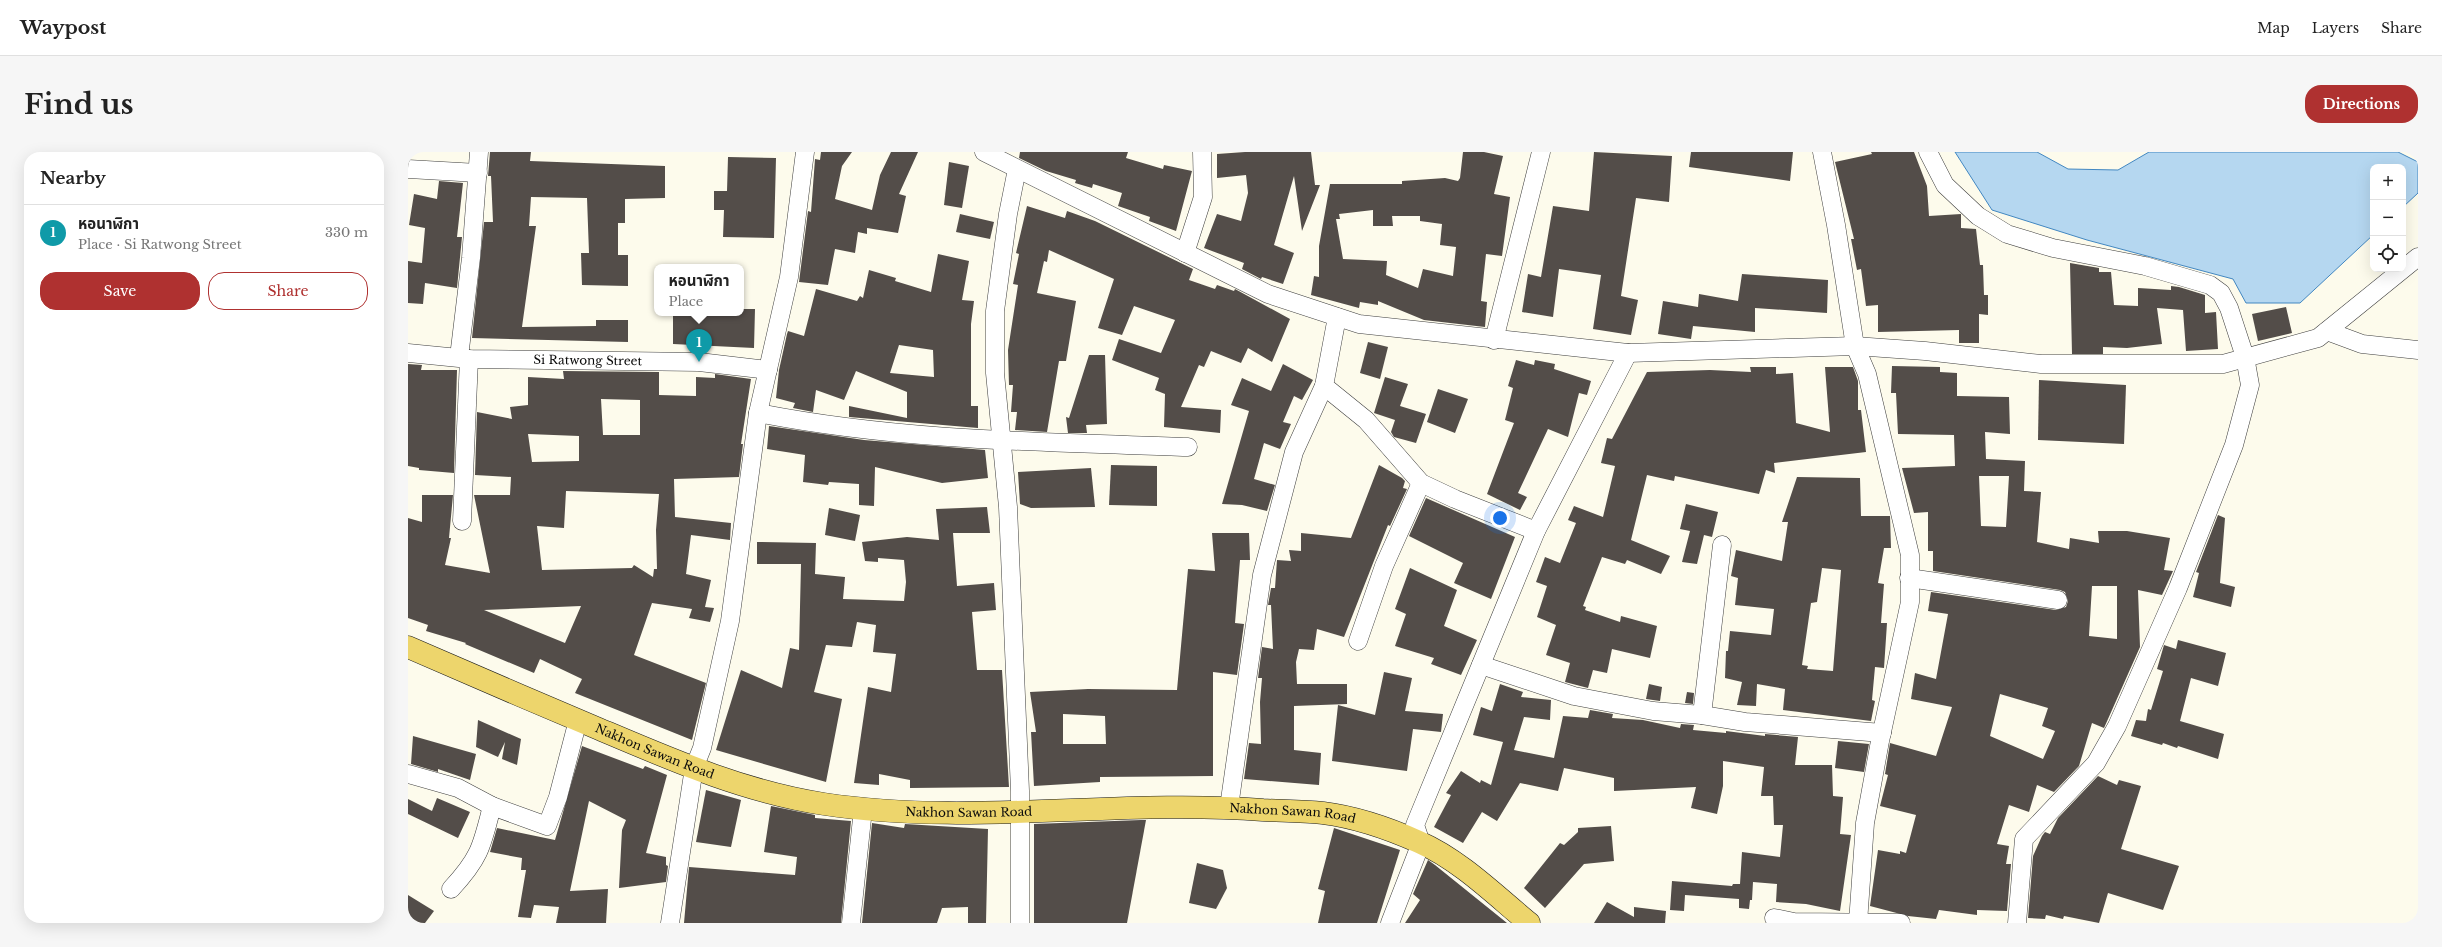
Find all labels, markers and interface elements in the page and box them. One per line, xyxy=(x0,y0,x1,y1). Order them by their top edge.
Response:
text: Waypost xyxy=(20,16,106,39)
text: Map xyxy=(2257,19,2290,37)
text: Layers xyxy=(2312,19,2359,37)
text: Share xyxy=(2381,19,2422,37)
button: Directions xyxy=(2305,85,2418,123)
text: Find us xyxy=(24,87,134,122)
map controls xyxy=(2370,164,2406,272)
button: + xyxy=(2370,164,2406,200)
text: Nearby xyxy=(40,168,106,189)
button: − xyxy=(2370,200,2406,236)
text: หอนาฬิกา xyxy=(78,214,139,233)
text: 1 xyxy=(50,224,56,241)
text: 330 m xyxy=(325,224,368,241)
text: Place · Si Ratwong Street xyxy=(78,236,242,253)
button: locate xyxy=(2370,236,2406,272)
popup xyxy=(654,264,744,316)
text: หอนาฬิกา xyxy=(669,271,729,290)
button: Save xyxy=(40,272,200,310)
button: Share xyxy=(208,272,368,310)
text: Place xyxy=(669,293,703,310)
pin: 1 xyxy=(686,329,712,362)
street label: Si Ratwong Street xyxy=(533,352,643,368)
your location xyxy=(1490,508,1510,528)
street label: Nakhon Sawan Road xyxy=(593,720,716,782)
street label: Nakhon Sawan Road xyxy=(1229,800,1357,826)
street label: Nakhon Sawan Road xyxy=(905,804,1033,820)

